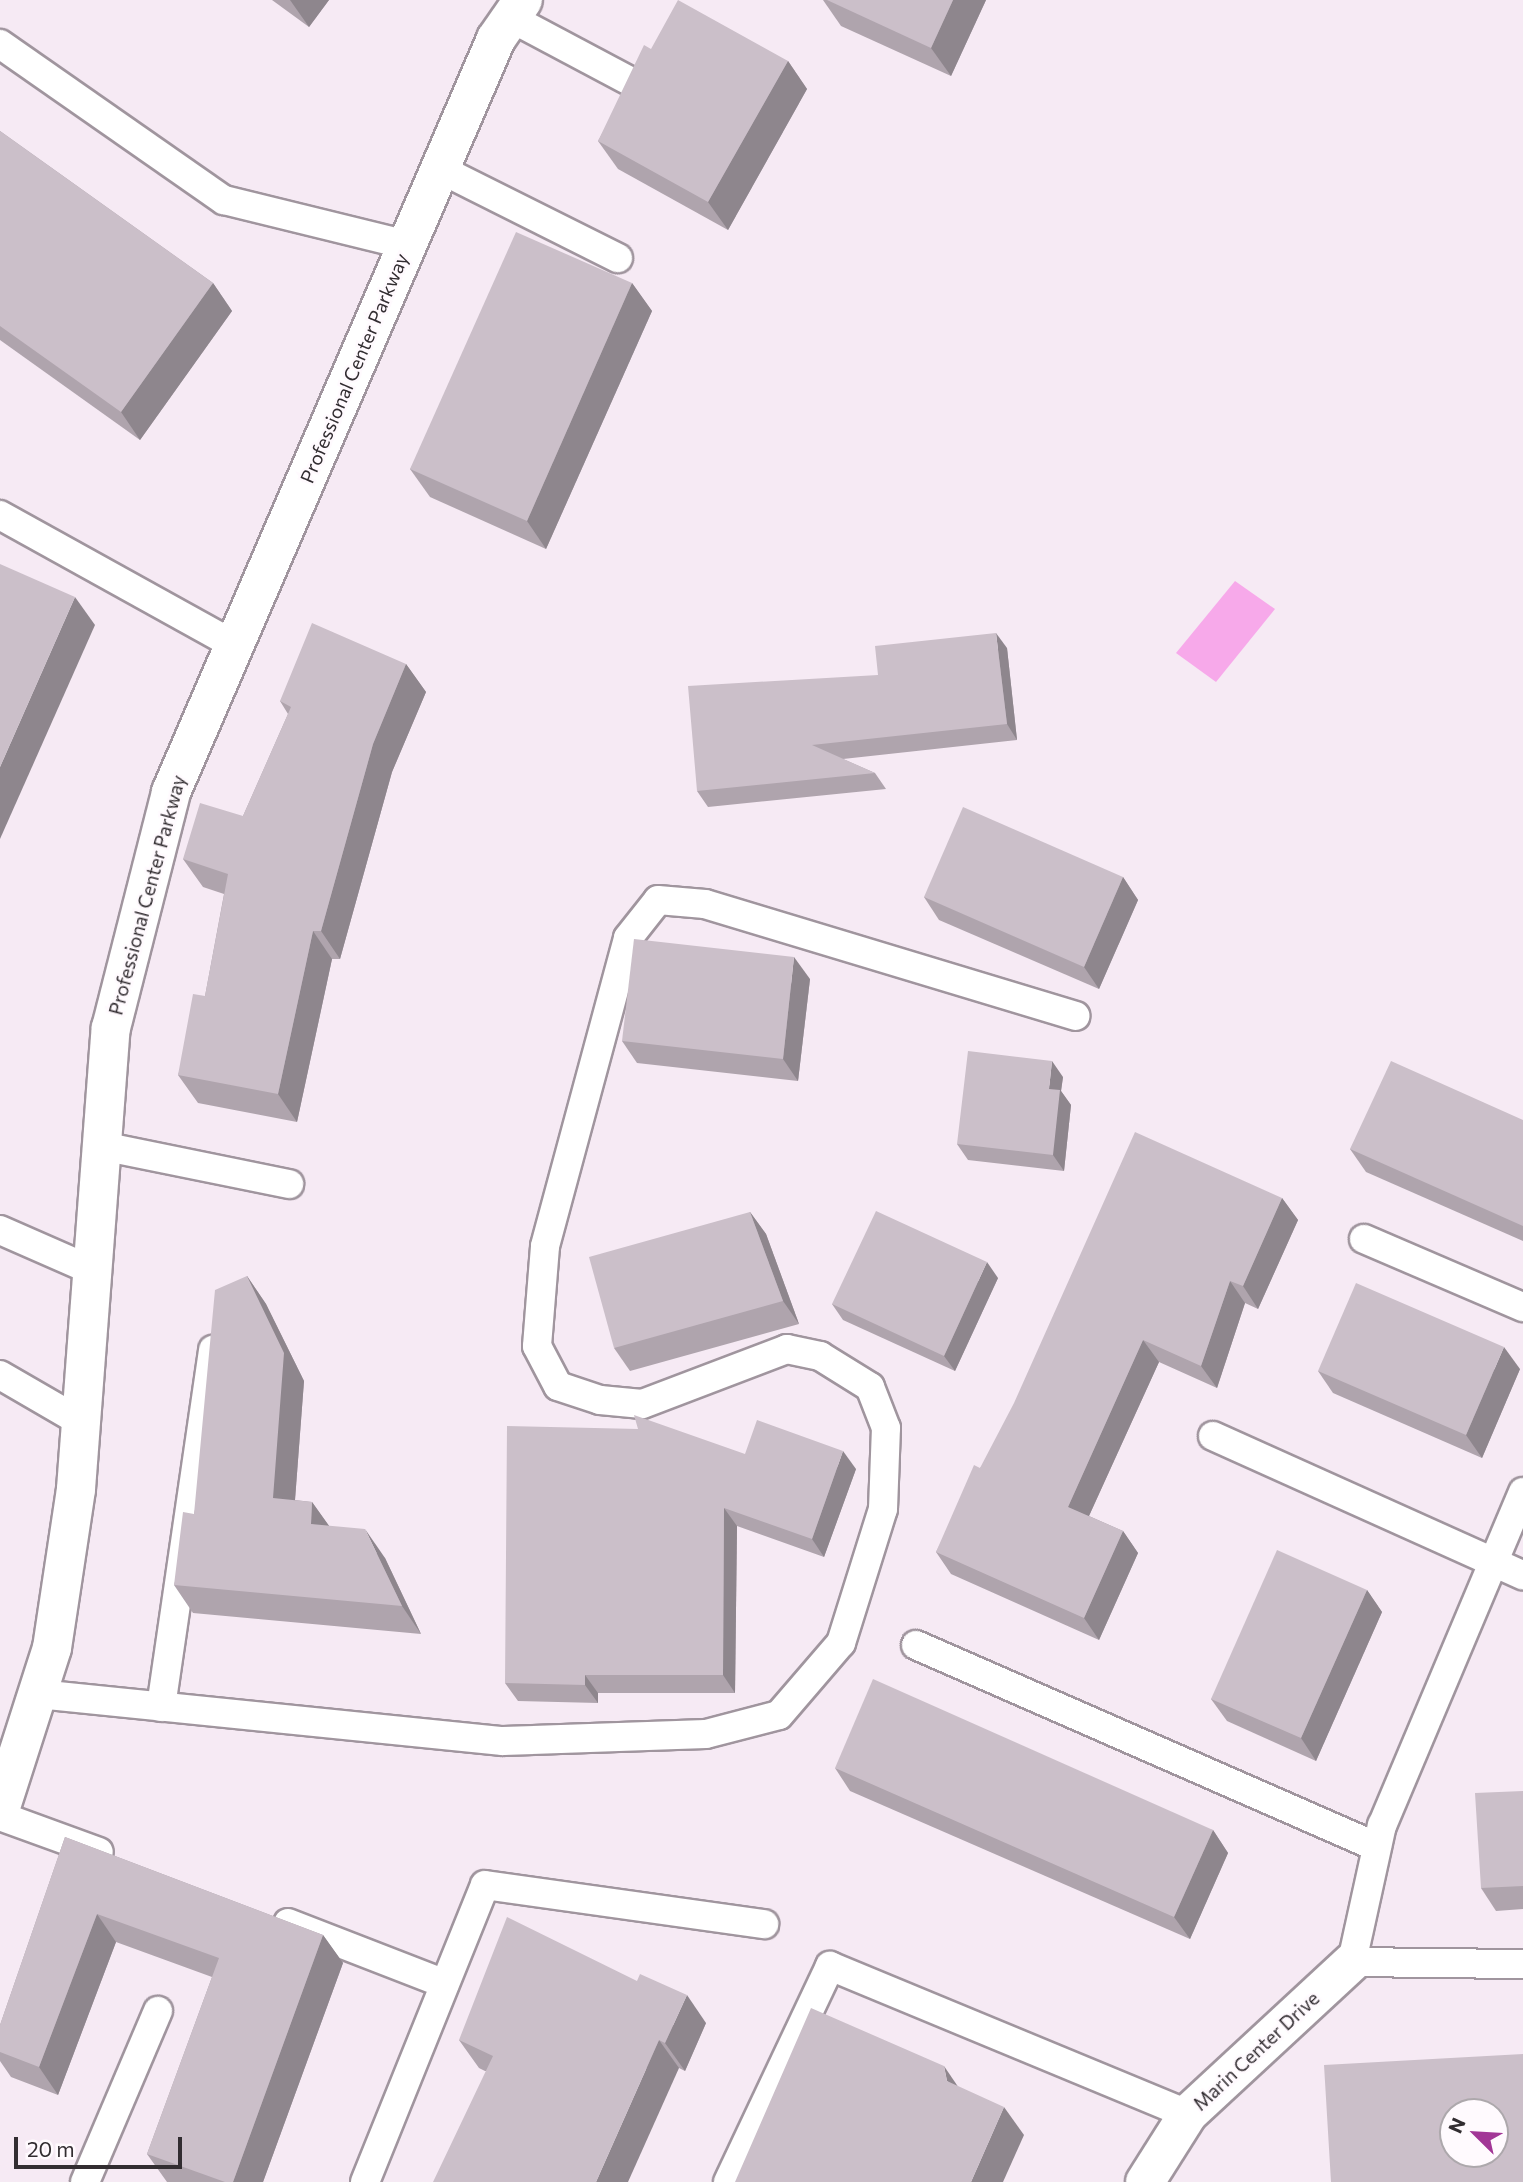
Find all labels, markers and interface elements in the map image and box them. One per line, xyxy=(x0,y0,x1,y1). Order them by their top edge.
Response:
street label: Professional Center Parkway xyxy=(295,250,413,486)
street label: Professional Center Parkway xyxy=(104,773,190,1017)
street label: Marin Center Drive xyxy=(1188,1987,1324,2115)
north arrow xyxy=(1439,2098,1509,2168)
text: N xyxy=(1443,2114,1470,2136)
scale bar xyxy=(18,2122,186,2166)
text: 20 m xyxy=(27,2136,75,2161)

